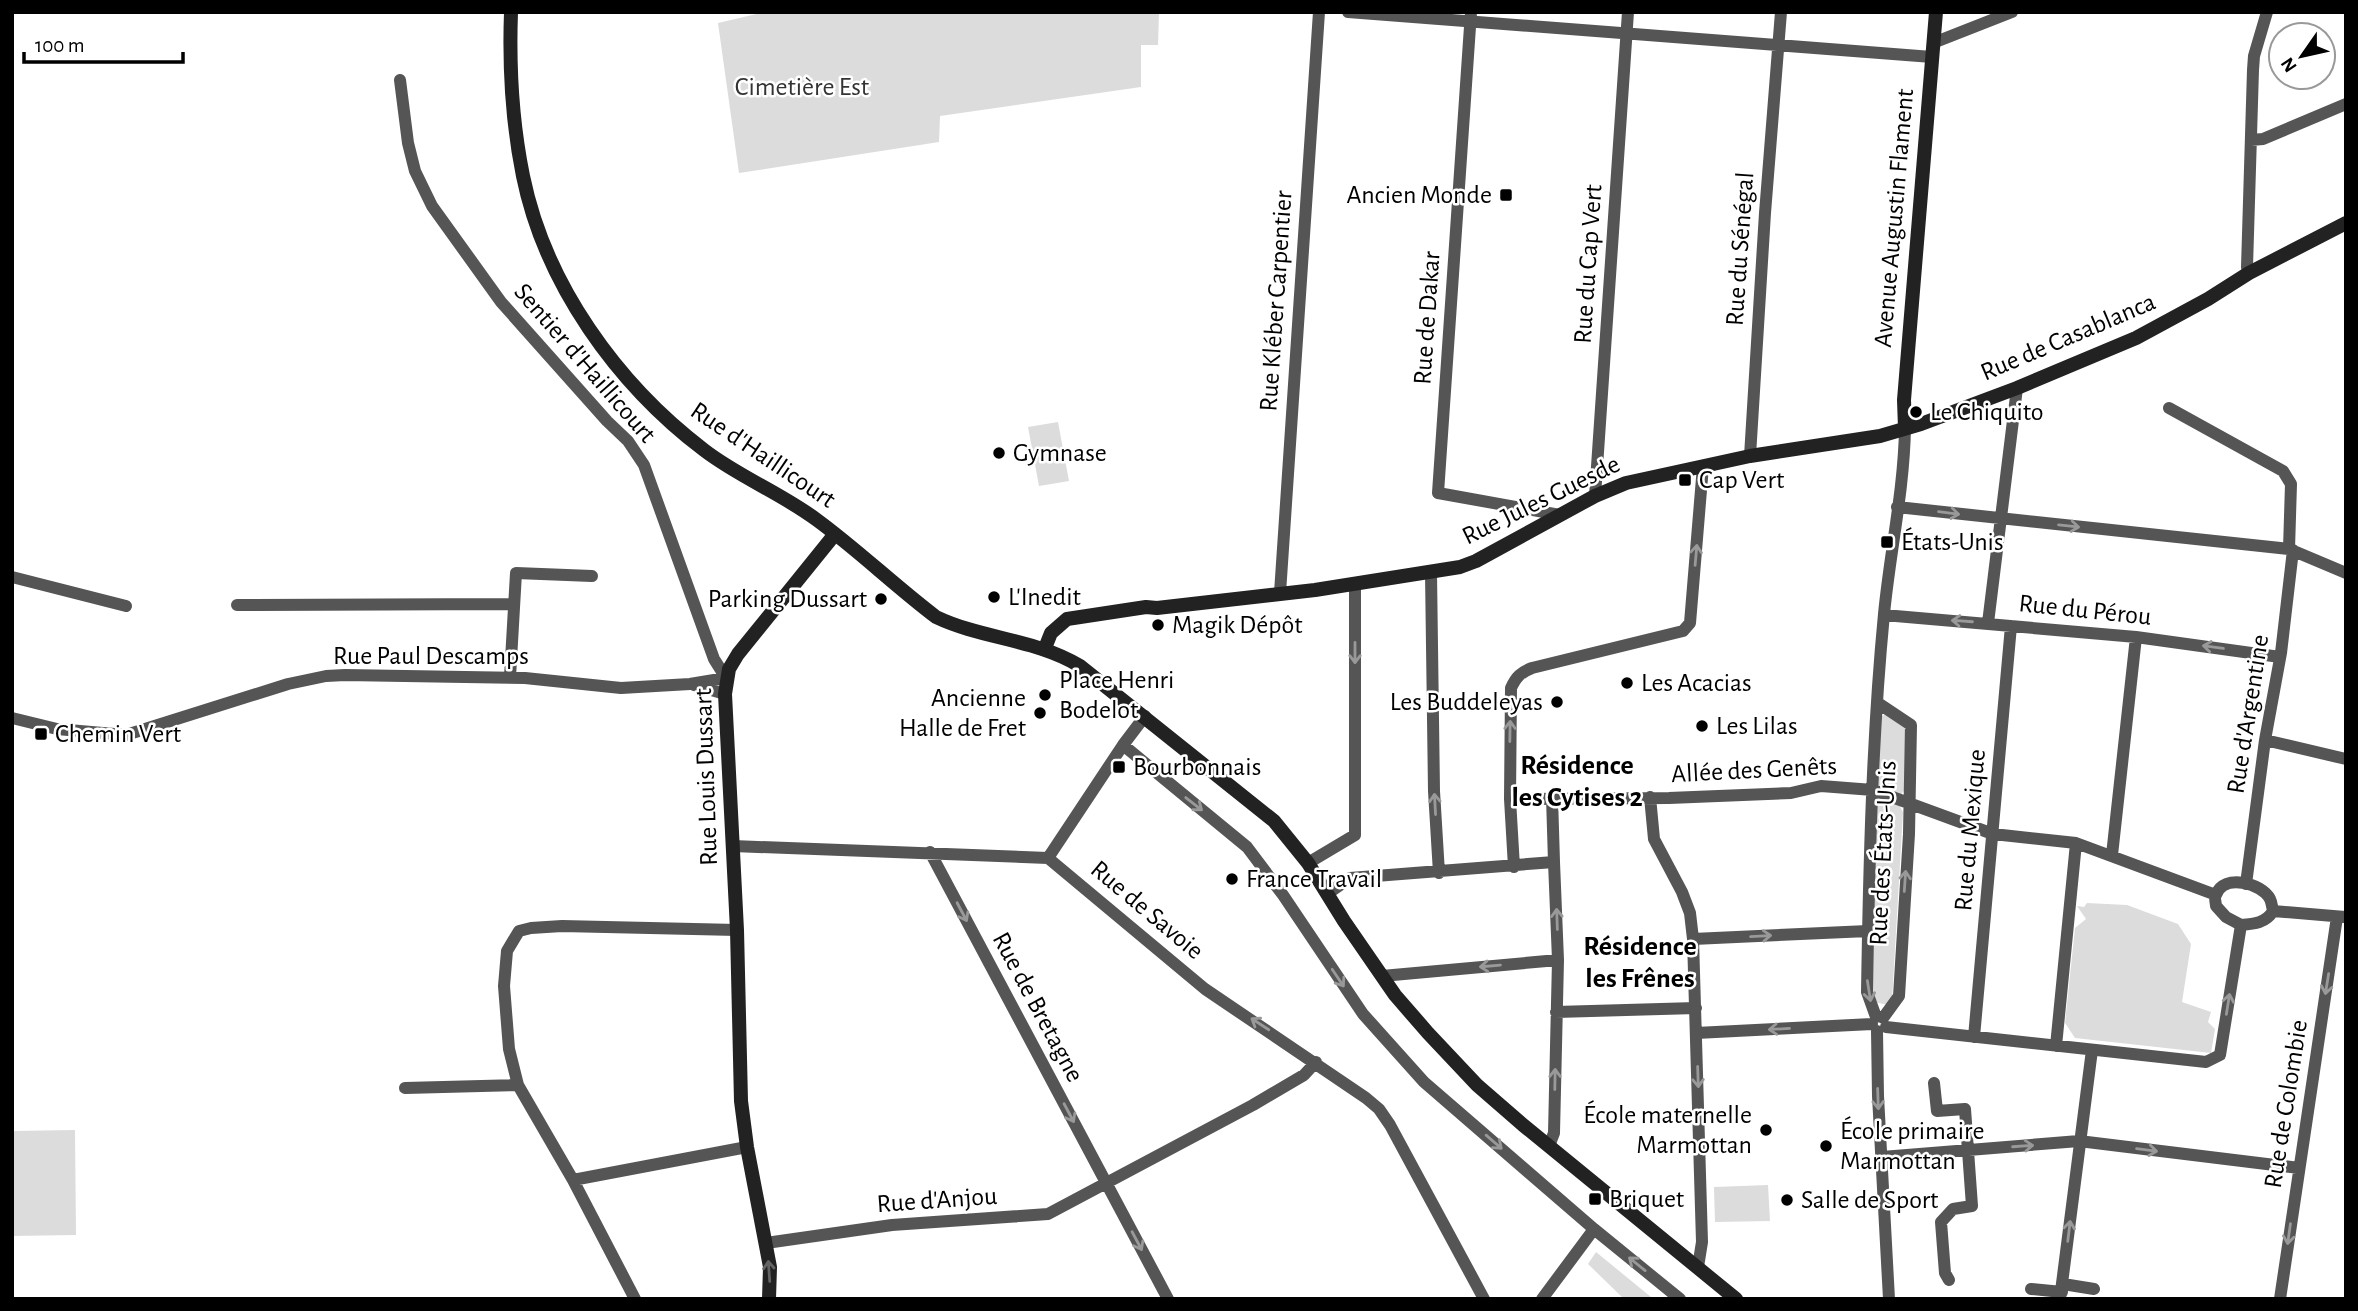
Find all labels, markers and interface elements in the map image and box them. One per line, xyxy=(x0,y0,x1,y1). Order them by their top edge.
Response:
scale bar xyxy=(24,21,184,65)
north arrow xyxy=(2267,21,2337,91)
text: 100 m xyxy=(35,35,85,56)
text: N xyxy=(2278,54,2301,75)
park label: Cimetière Est xyxy=(735,74,869,100)
street label: Avenue Augustin Flament xyxy=(1870,88,1918,348)
street label: Rue du Sénégal xyxy=(1722,171,1758,327)
place label: Ancien Monde xyxy=(1346,182,1492,208)
street label: Rue du Cap Vert xyxy=(1569,183,1607,345)
marker: Ancien Monde xyxy=(1498,187,1514,203)
street label: Rue Kléber Carpentier xyxy=(1255,189,1297,412)
street label: Rue de Dakar xyxy=(1409,250,1445,385)
street label: Sentier d'Haillicourt xyxy=(509,278,661,448)
street label: Rue de Casablanca xyxy=(1977,288,2159,386)
street label: Rue d'Haillicourt xyxy=(686,397,840,513)
place label: Le Chiquito xyxy=(1930,399,2044,425)
marker: Le Chiquito xyxy=(1908,404,1924,420)
place label: Gymnase xyxy=(1013,440,1107,466)
marker: Gymnase xyxy=(991,445,1007,461)
street label: Rue Jules Guesde xyxy=(1458,451,1624,549)
place label: Cap Vert xyxy=(1699,467,1784,493)
marker: Cap Vert xyxy=(1677,472,1693,488)
one-way arrow xyxy=(1937,506,1960,519)
one-way arrow xyxy=(2057,520,2080,533)
place label: États-Unis xyxy=(1901,527,2004,555)
marker: États-Unis xyxy=(1879,534,1895,550)
one-way arrow xyxy=(1690,544,1703,567)
place label: L'Inedit xyxy=(1008,584,1081,610)
place label: Parking Dussart xyxy=(708,586,867,612)
marker: L'Inedit xyxy=(986,589,1002,605)
street label: Rue du Pérou xyxy=(2017,590,2153,630)
marker: Parking Dussart xyxy=(873,591,889,607)
place label: Magik Dépôt xyxy=(1172,612,1302,638)
one-way arrow xyxy=(1951,614,1974,627)
marker: Magik Dépôt xyxy=(1150,617,1166,633)
street label: Rue d'Argentine xyxy=(2223,633,2273,795)
one-way arrow xyxy=(1348,641,1362,664)
one-way arrow xyxy=(2202,641,2225,654)
street label: Rue Paul Descamps xyxy=(333,643,529,669)
place label: Place Henri Bodelot xyxy=(1059,667,1174,723)
place label: Les Acacias xyxy=(1641,670,1752,696)
marker: Les Acacias xyxy=(1619,675,1635,691)
place label: Ancienne Halle de Fret xyxy=(899,685,1026,741)
marker: Place Henri Bodelot xyxy=(1037,687,1053,703)
street label: Rue Louis Dussart xyxy=(690,688,722,866)
place label: Les Buddeleyas xyxy=(1390,689,1543,715)
marker: Les Buddeleyas xyxy=(1549,694,1565,710)
marker: Ancienne Halle de Fret xyxy=(1032,705,1048,721)
place label: Les Lilas xyxy=(1716,713,1798,739)
marker: Les Lilas xyxy=(1694,718,1710,734)
one-way arrow xyxy=(1504,719,1517,742)
place label: Chemin Vert xyxy=(55,721,181,747)
marker: Chemin Vert xyxy=(33,726,49,742)
street label: Rue du Mexique xyxy=(1950,748,1990,912)
district label: Résidence les Cytises 2 xyxy=(1511,752,1643,812)
street label: Allée des Genêts xyxy=(1670,753,1838,787)
place label: Bourbonnais xyxy=(1133,754,1261,780)
marker: Bourbonnais xyxy=(1111,759,1127,775)
street label: Rue des États-Unis xyxy=(1863,760,1901,946)
one-way arrow xyxy=(1428,794,1441,816)
one-way arrow xyxy=(1185,796,1203,812)
street label: Rue de Savoie xyxy=(1086,856,1208,964)
place label: France Travail xyxy=(1246,866,1382,892)
one-way arrow xyxy=(1899,870,1912,893)
marker: France Travail xyxy=(1224,871,1240,887)
one-way arrow xyxy=(956,901,969,922)
one-way arrow xyxy=(1550,908,1563,931)
street label: Rue de Bretagne xyxy=(988,928,1088,1086)
one-way arrow xyxy=(1749,929,1772,942)
district label: Résidence les Frênes xyxy=(1583,933,1697,993)
one-way arrow xyxy=(1479,960,1502,973)
one-way arrow xyxy=(1331,968,1345,987)
one-way arrow xyxy=(2320,973,2333,995)
one-way arrow xyxy=(1863,979,1876,1002)
one-way arrow xyxy=(2222,993,2235,1016)
one-way arrow xyxy=(1250,1017,1270,1031)
street label: Rue de Colombie xyxy=(2260,1018,2312,1190)
one-way arrow xyxy=(1768,1023,1791,1036)
one-way arrow xyxy=(1691,1065,1704,1088)
one-way arrow xyxy=(1548,1068,1562,1091)
one-way arrow xyxy=(1872,1087,1885,1110)
place label: École maternelle Marmottan xyxy=(1583,1100,1752,1158)
one-way arrow xyxy=(1062,1103,1076,1123)
place label: École primaire Marmottan xyxy=(1840,1116,1984,1174)
marker: École maternelle Marmottan xyxy=(1758,1122,1774,1138)
one-way arrow xyxy=(1484,1134,1502,1150)
marker: École primaire Marmottan xyxy=(1818,1138,1834,1154)
one-way arrow xyxy=(2011,1139,2034,1152)
one-way arrow xyxy=(2135,1143,2158,1156)
street label: Rue d'Anjou xyxy=(876,1183,998,1217)
place label: Briquet xyxy=(1609,1186,1684,1212)
place label: Salle de Sport xyxy=(1801,1187,1938,1213)
marker: Briquet xyxy=(1587,1191,1603,1207)
marker: Salle de Sport xyxy=(1779,1192,1795,1208)
one-way arrow xyxy=(2062,1220,2075,1243)
one-way arrow xyxy=(2282,1222,2295,1245)
one-way arrow xyxy=(1130,1230,1144,1251)
one-way arrow xyxy=(1629,1256,1647,1272)
one-way arrow xyxy=(762,1260,775,1283)

